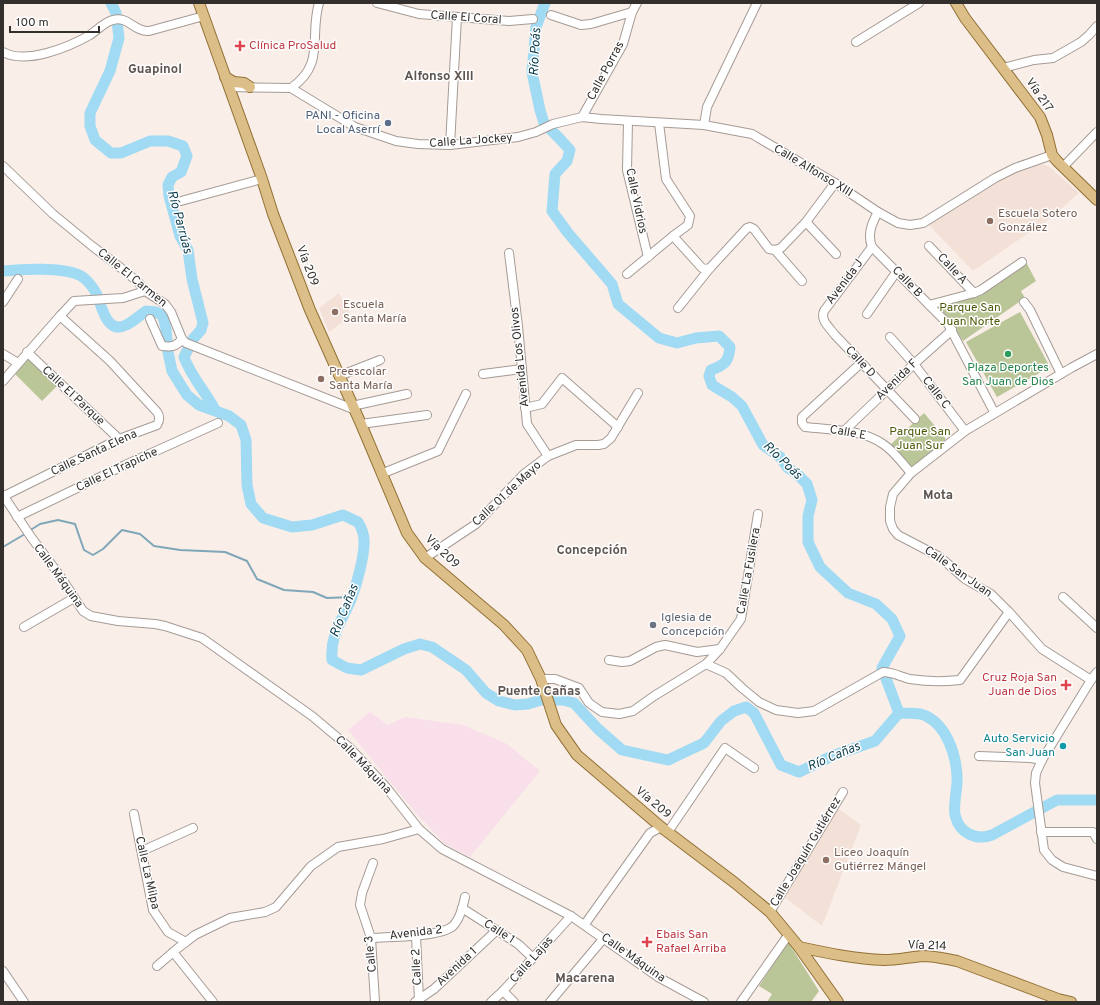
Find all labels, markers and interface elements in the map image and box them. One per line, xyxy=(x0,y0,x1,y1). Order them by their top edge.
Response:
scale bar xyxy=(10,8,99,34)
street label: Calle El Coral xyxy=(430,8,502,28)
text: 100 m xyxy=(16,15,49,31)
water label: Río Poás xyxy=(527,27,545,76)
place label: Clínica ProSalud xyxy=(249,38,336,54)
street label: Calle Porras xyxy=(584,39,628,103)
marker: Clínica ProSalud xyxy=(234,40,246,52)
district label: Guapinol xyxy=(128,62,182,78)
district label: Alfonso XIII xyxy=(404,69,474,85)
street label: Vía 217 xyxy=(1022,75,1056,115)
place label: PANI - Oficina Local Aserrí xyxy=(306,108,381,138)
marker: PANI - Oficina Local Aserrí xyxy=(383,118,393,128)
street label: Calle La Jockey xyxy=(429,130,513,152)
street label: Calle Alfonso XIII xyxy=(770,141,856,201)
street label: Calle Vidrios xyxy=(621,167,651,235)
water label: Río Parrúas xyxy=(163,189,195,256)
place label: Escuela Sotero González xyxy=(998,206,1078,236)
marker: Escuela Sotero González xyxy=(985,216,995,226)
street label: Vía 209 xyxy=(292,243,322,289)
street label: Calle El Carmen xyxy=(94,245,170,311)
street label: Calle A xyxy=(933,250,971,288)
street label: Avenida J xyxy=(823,256,867,308)
street label: Calle B xyxy=(888,263,926,301)
place label: Escuela Santa María xyxy=(343,297,407,327)
park label: Parque San Juan Norte xyxy=(939,300,1001,330)
street label: Avenida Los Olivos xyxy=(507,306,533,408)
marker: Escuela Santa María xyxy=(330,307,340,317)
street label: Calle D xyxy=(841,343,879,381)
marker: Plaza Deportes San Juan de Dios xyxy=(1003,349,1013,359)
street label: Avenida F xyxy=(873,356,922,404)
place label: Plaza Deportes San Juan de Dios xyxy=(962,360,1054,390)
street label: Calle El Parque xyxy=(38,363,108,429)
place label: Preescolar Santa María xyxy=(329,364,393,394)
street label: Calle C xyxy=(918,373,954,413)
marker: Preescolar Santa María xyxy=(316,374,326,384)
street label: Calle E xyxy=(828,422,868,444)
park label: Parque San Juan Sur xyxy=(889,424,951,454)
street label: Calle Santa Elena xyxy=(48,426,140,480)
water label: Río Poás xyxy=(759,438,805,484)
street label: Calle El Trapiche xyxy=(74,444,160,496)
street label: Calle 01 de Mayo xyxy=(469,458,545,530)
district label: Mota xyxy=(923,488,953,504)
street label: Calle La Fusilera xyxy=(734,526,764,616)
street label: Vía 209 xyxy=(421,532,463,572)
street label: Calle Máquina xyxy=(29,541,87,611)
district label: Concepción xyxy=(557,543,627,559)
street label: Calle San Juan xyxy=(921,543,995,601)
water label: Río Cañas xyxy=(327,582,363,640)
place label: Iglesia de Concepción xyxy=(661,610,725,640)
marker: Iglesia de Concepción xyxy=(648,620,658,630)
place label: Cruz Roja San Juan de Dios xyxy=(982,670,1057,700)
marker: Cruz Roja San Juan de Dios xyxy=(1060,679,1072,691)
district label: Puente Cañas xyxy=(497,684,581,700)
place label: Auto Servicio San Juan xyxy=(983,731,1055,761)
street label: Calle Máquina xyxy=(331,732,395,798)
water label: Río Cañas xyxy=(805,739,863,775)
marker: Auto Servicio San Juan xyxy=(1058,741,1068,751)
street label: Vía 209 xyxy=(632,783,674,823)
street label: Calle Joaquín Gutiérrez xyxy=(767,794,845,910)
street label: Calle La Milpa xyxy=(131,835,163,911)
place label: Liceo Joaquín Gutiérrez Mángel xyxy=(834,845,926,875)
marker: Liceo Joaquín Gutiérrez Mángel xyxy=(821,855,831,865)
street label: Calle 1 xyxy=(480,916,518,948)
street label: Avenida 2 xyxy=(389,922,443,944)
place label: Ebais San Rafael Arriba xyxy=(656,927,726,957)
street label: Calle Máquina xyxy=(598,930,668,986)
street label: Calle Lajas xyxy=(507,933,557,987)
street label: Calle 3 xyxy=(361,935,381,973)
marker: Ebais San Rafael Arriba xyxy=(641,936,653,948)
street label: Vía 214 xyxy=(907,937,947,955)
street label: Avenida 1 xyxy=(433,944,481,990)
street label: Calle 2 xyxy=(408,948,426,986)
district label: Macarena xyxy=(555,971,615,987)

